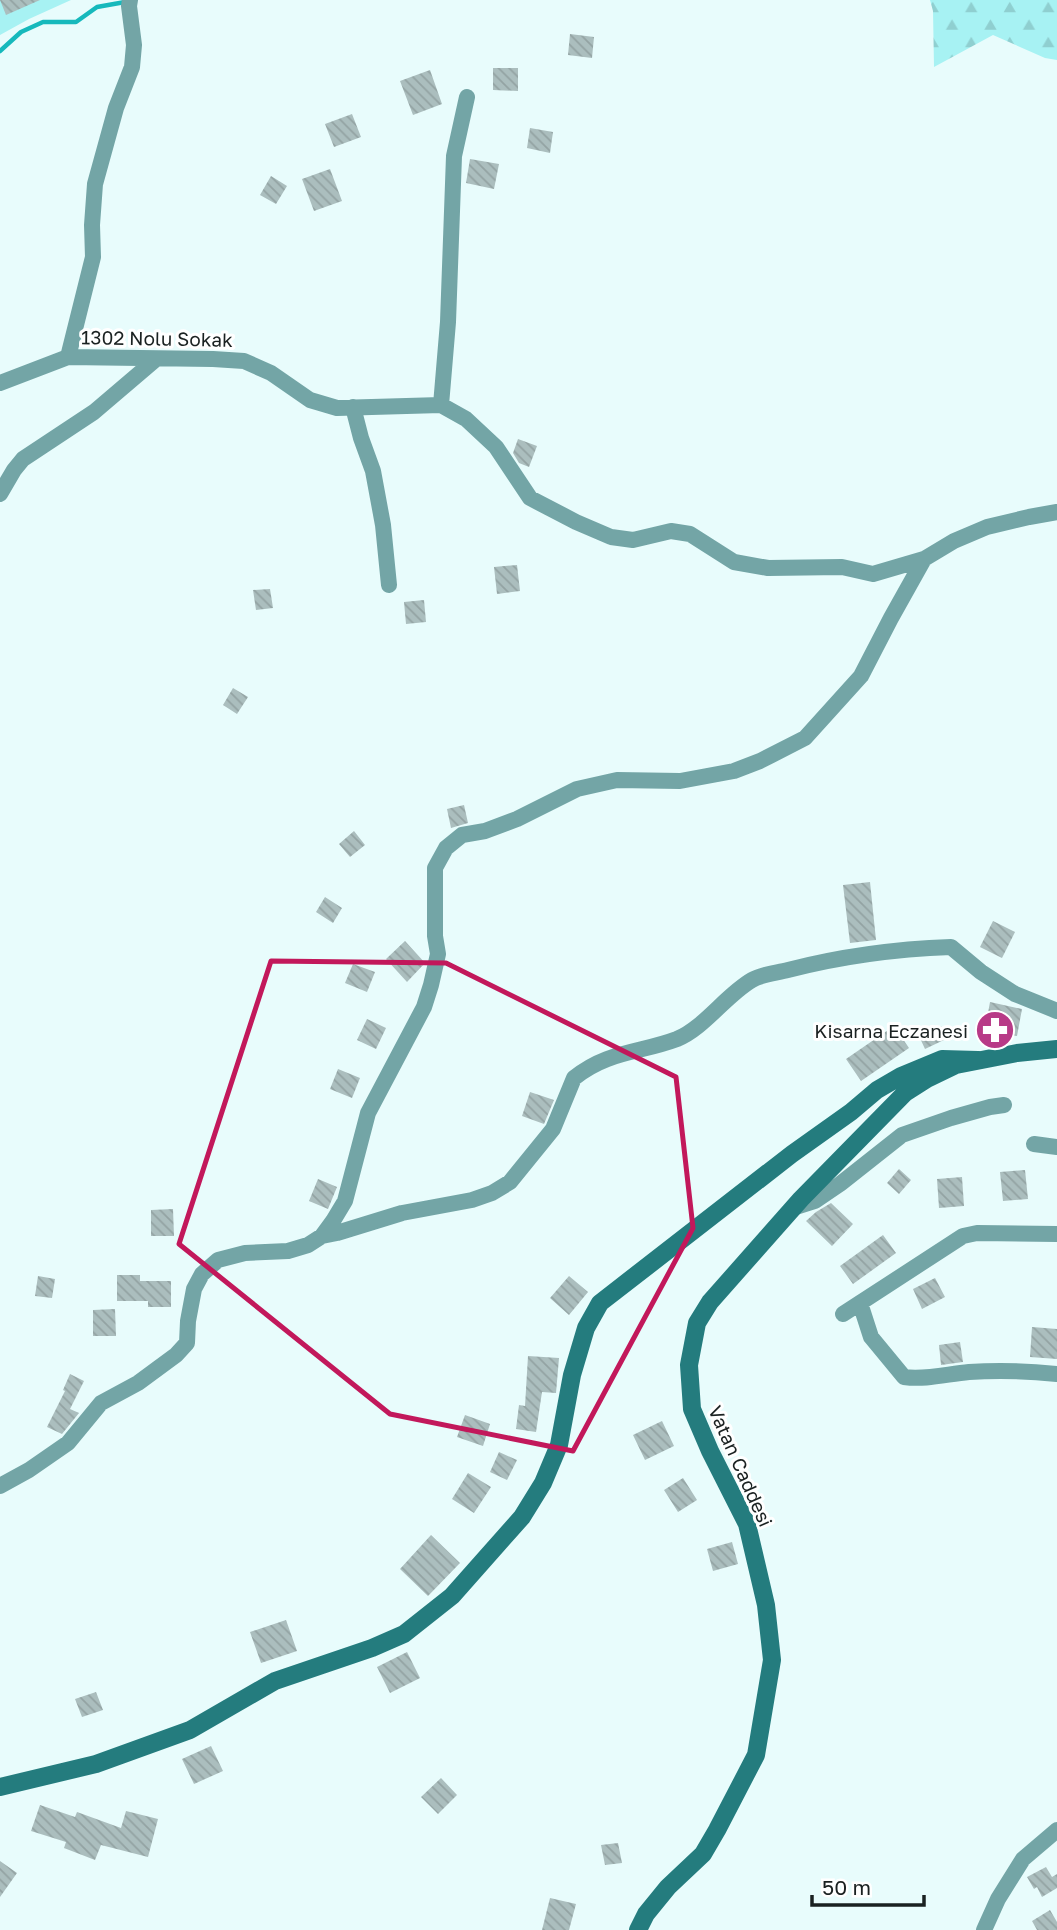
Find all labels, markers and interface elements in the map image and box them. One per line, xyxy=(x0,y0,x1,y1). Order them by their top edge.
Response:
street label: 1302 Nolu Sokak xyxy=(81,325,233,351)
pharmacy icon: Kisarna Eczanesi xyxy=(974,1009,1016,1051)
place label: Kisarna Eczanesi xyxy=(814,1019,968,1042)
street label: Vatan Caddesi xyxy=(704,1402,778,1530)
scale bar xyxy=(812,1864,924,1908)
text: 50 m xyxy=(822,1874,871,1900)

